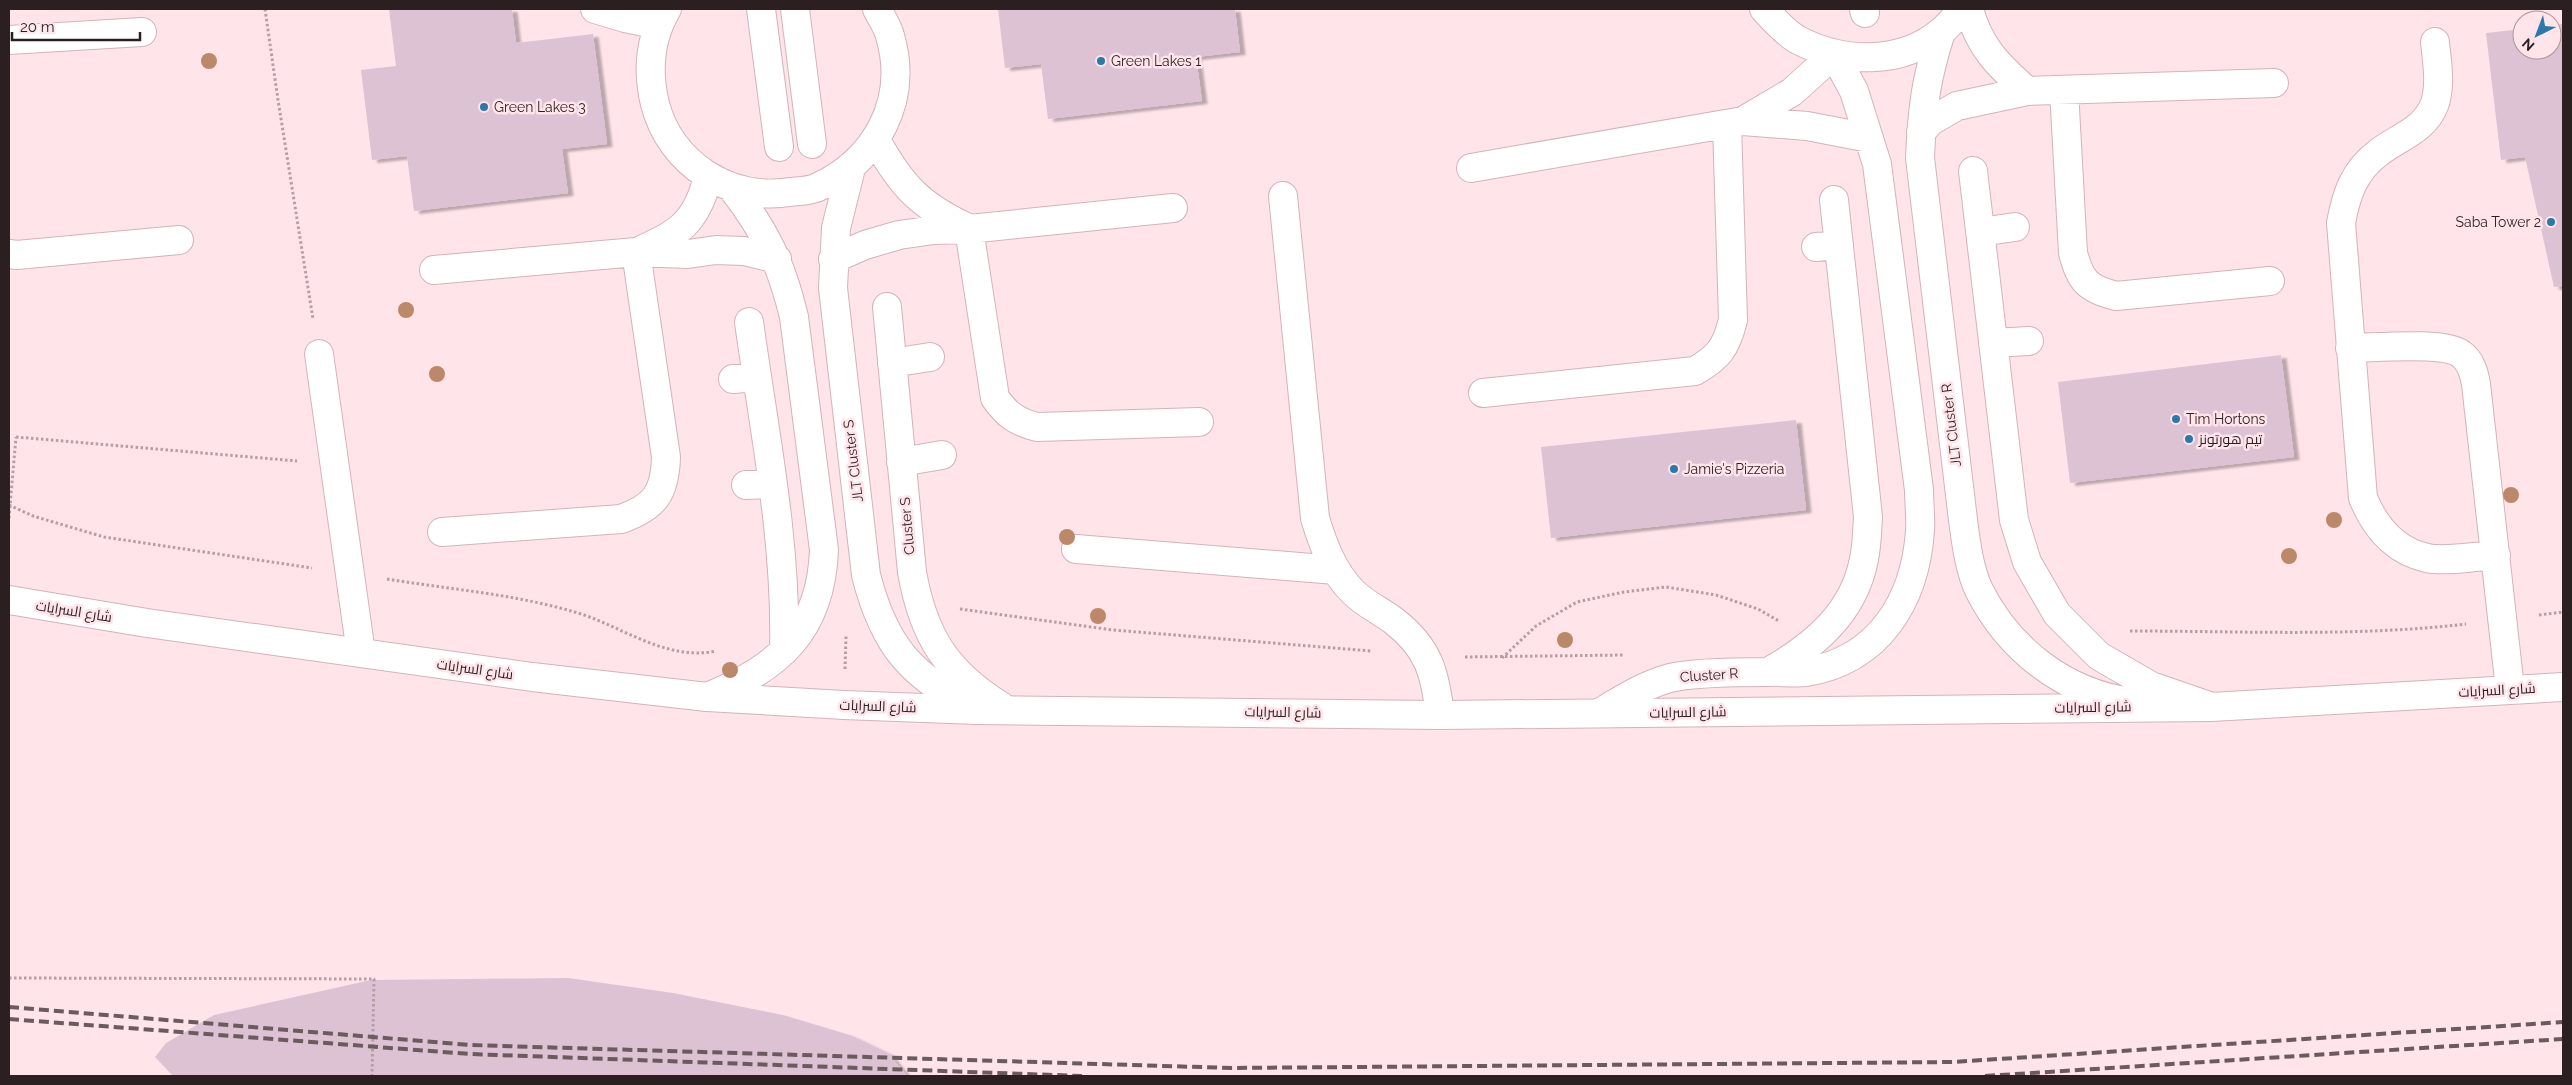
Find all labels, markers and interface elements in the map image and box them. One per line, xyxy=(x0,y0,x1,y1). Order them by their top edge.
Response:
scale bar xyxy=(12,10,140,42)
north arrow xyxy=(2512,10,2562,60)
text: 20 m xyxy=(20,18,55,36)
text: N xyxy=(2519,35,2538,54)
place label: Green Lakes 1 xyxy=(1111,53,1201,69)
marker: Green Lakes 1 xyxy=(1095,55,1107,67)
place label: Green Lakes 3 xyxy=(494,99,586,115)
marker: Green Lakes 3 xyxy=(478,101,490,113)
place label: Saba Tower 2 xyxy=(2456,214,2541,230)
marker: Saba Tower 2 xyxy=(2545,216,2557,228)
street label: JLT Cluster R xyxy=(1938,383,1964,467)
place label: Tim Hortons xyxy=(2186,411,2266,427)
marker: Tim Hortons xyxy=(2170,413,2182,425)
street label: JLT Cluster S xyxy=(840,418,866,503)
place label: تيم هورتونز xyxy=(2198,431,2263,449)
marker: تيم هورتونز xyxy=(2183,433,2195,445)
place label: Jamie's Pizzeria xyxy=(1684,461,1784,477)
marker: Jamie's Pizzeria xyxy=(1668,463,1680,475)
street label: Cluster S xyxy=(896,496,917,556)
street label: شارع السرايات xyxy=(35,597,113,626)
street label: شارع السرايات xyxy=(436,656,514,683)
street label: Cluster R xyxy=(1679,665,1739,685)
street label: شارع السرايات xyxy=(2458,680,2536,701)
street label: شارع السرايات xyxy=(839,697,917,716)
street label: شارع السرايات xyxy=(2054,698,2132,717)
street label: شارع السرايات xyxy=(1244,703,1322,722)
street label: شارع السرايات xyxy=(1649,703,1727,722)

